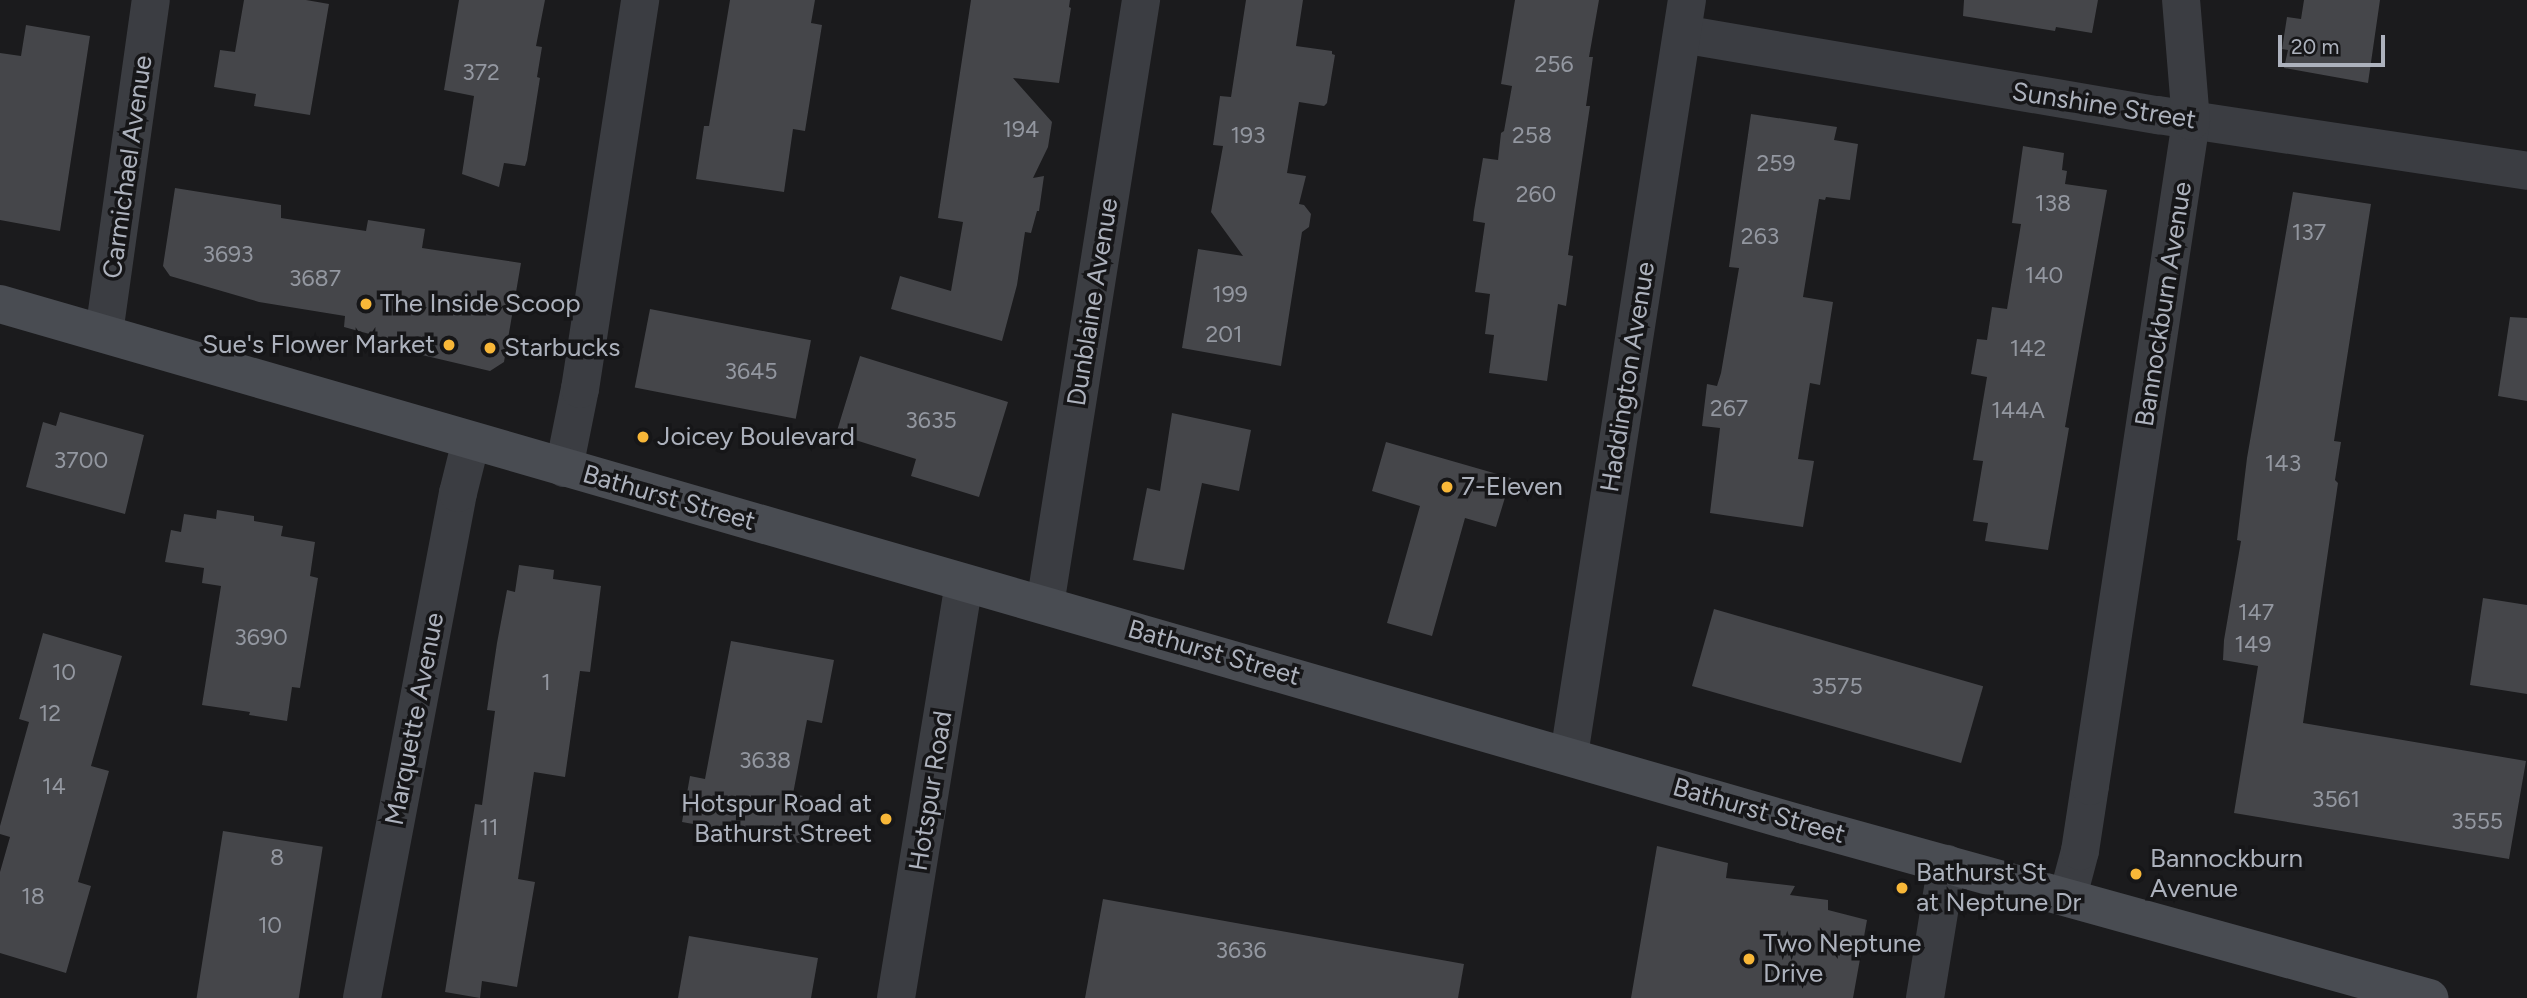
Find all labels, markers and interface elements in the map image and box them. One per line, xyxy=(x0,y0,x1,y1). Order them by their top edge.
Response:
scale bar xyxy=(2282,21,2389,65)
text: 20 m xyxy=(2291,34,2339,59)
house number: 256 xyxy=(1534,50,1574,78)
street label: Carmichael Avenue xyxy=(97,53,159,281)
house number: 372 xyxy=(462,58,500,86)
street label: Sunshine Street xyxy=(2010,76,2198,136)
house number: 194 xyxy=(1003,115,1039,143)
house number: 193 xyxy=(1230,121,1266,149)
house number: 258 xyxy=(1512,121,1552,149)
house number: 259 xyxy=(1756,149,1796,177)
street label: Bannockburn Avenue xyxy=(2129,179,2199,429)
house number: 260 xyxy=(1516,180,1556,208)
house number: 138 xyxy=(2035,189,2071,217)
street label: Dunblaine Avenue xyxy=(1061,196,1125,408)
house number: 137 xyxy=(2292,218,2326,246)
house number: 263 xyxy=(1741,222,1779,250)
house number: 3693 xyxy=(202,240,254,268)
street label: Haddington Avenue xyxy=(1594,260,1662,494)
house number: 140 xyxy=(2025,261,2063,289)
house number: 3687 xyxy=(289,264,341,292)
house number: 199 xyxy=(1212,280,1248,308)
place label: The Inside Scoop xyxy=(380,288,581,320)
marker: The Inside Scoop xyxy=(358,296,374,312)
house number: 201 xyxy=(1205,320,1243,348)
place label: Sue's Flower Market xyxy=(202,329,435,361)
place label: Starbucks xyxy=(504,332,620,364)
house number: 142 xyxy=(2010,334,2046,362)
marker: Sue's Flower Market xyxy=(441,337,457,353)
marker: Starbucks xyxy=(482,340,498,356)
house number: 3645 xyxy=(724,357,778,385)
house number: 267 xyxy=(1710,394,1748,422)
house number: 144A xyxy=(1991,396,2045,424)
house number: 3635 xyxy=(905,406,957,434)
place label: Joicey Boulevard xyxy=(657,421,855,453)
marker: Joicey Boulevard xyxy=(635,429,651,445)
house number: 3700 xyxy=(54,446,108,474)
house number: 143 xyxy=(2265,449,2301,477)
street label: Bathurst Street xyxy=(579,458,759,538)
place label: 7-Eleven xyxy=(1461,471,1563,503)
marker: 7-Eleven xyxy=(1439,479,1455,495)
house number: 147 xyxy=(2238,598,2274,626)
street label: Marquette Avenue xyxy=(379,610,451,828)
street label: Bathurst Street xyxy=(1124,613,1304,693)
house number: 3690 xyxy=(234,623,288,651)
house number: 149 xyxy=(2235,630,2271,658)
house number: 10 xyxy=(52,658,76,686)
house number: 1 xyxy=(541,668,551,696)
house number: 3575 xyxy=(1811,672,1863,700)
house number: 12 xyxy=(39,699,61,727)
street label: Hotspur Road xyxy=(903,709,959,873)
house number: 3638 xyxy=(739,746,791,774)
street label: Bathurst Street xyxy=(1669,771,1849,851)
house number: 14 xyxy=(42,772,66,800)
house number: 3561 xyxy=(2312,785,2360,813)
place label: Hotspur Road at Bathurst Street xyxy=(681,788,872,850)
house number: 3555 xyxy=(2451,807,2503,835)
marker: Hotspur Road at Bathurst Street xyxy=(878,811,894,827)
house number: 11 xyxy=(480,813,498,841)
house number: 8 xyxy=(270,843,284,871)
place label: Bannockburn Avenue xyxy=(2150,843,2303,904)
place label: Bathurst St at Neptune Dr xyxy=(1916,857,2081,918)
marker: Bannockburn Avenue xyxy=(2128,866,2144,882)
marker: Bathurst St at Neptune Dr xyxy=(1894,880,1910,896)
house number: 18 xyxy=(21,882,45,910)
house number: 10 xyxy=(258,911,282,939)
place label: Two Neptune Drive xyxy=(1763,928,1921,990)
house number: 3636 xyxy=(1215,936,1267,964)
marker: Two Neptune Drive xyxy=(1741,951,1757,967)

